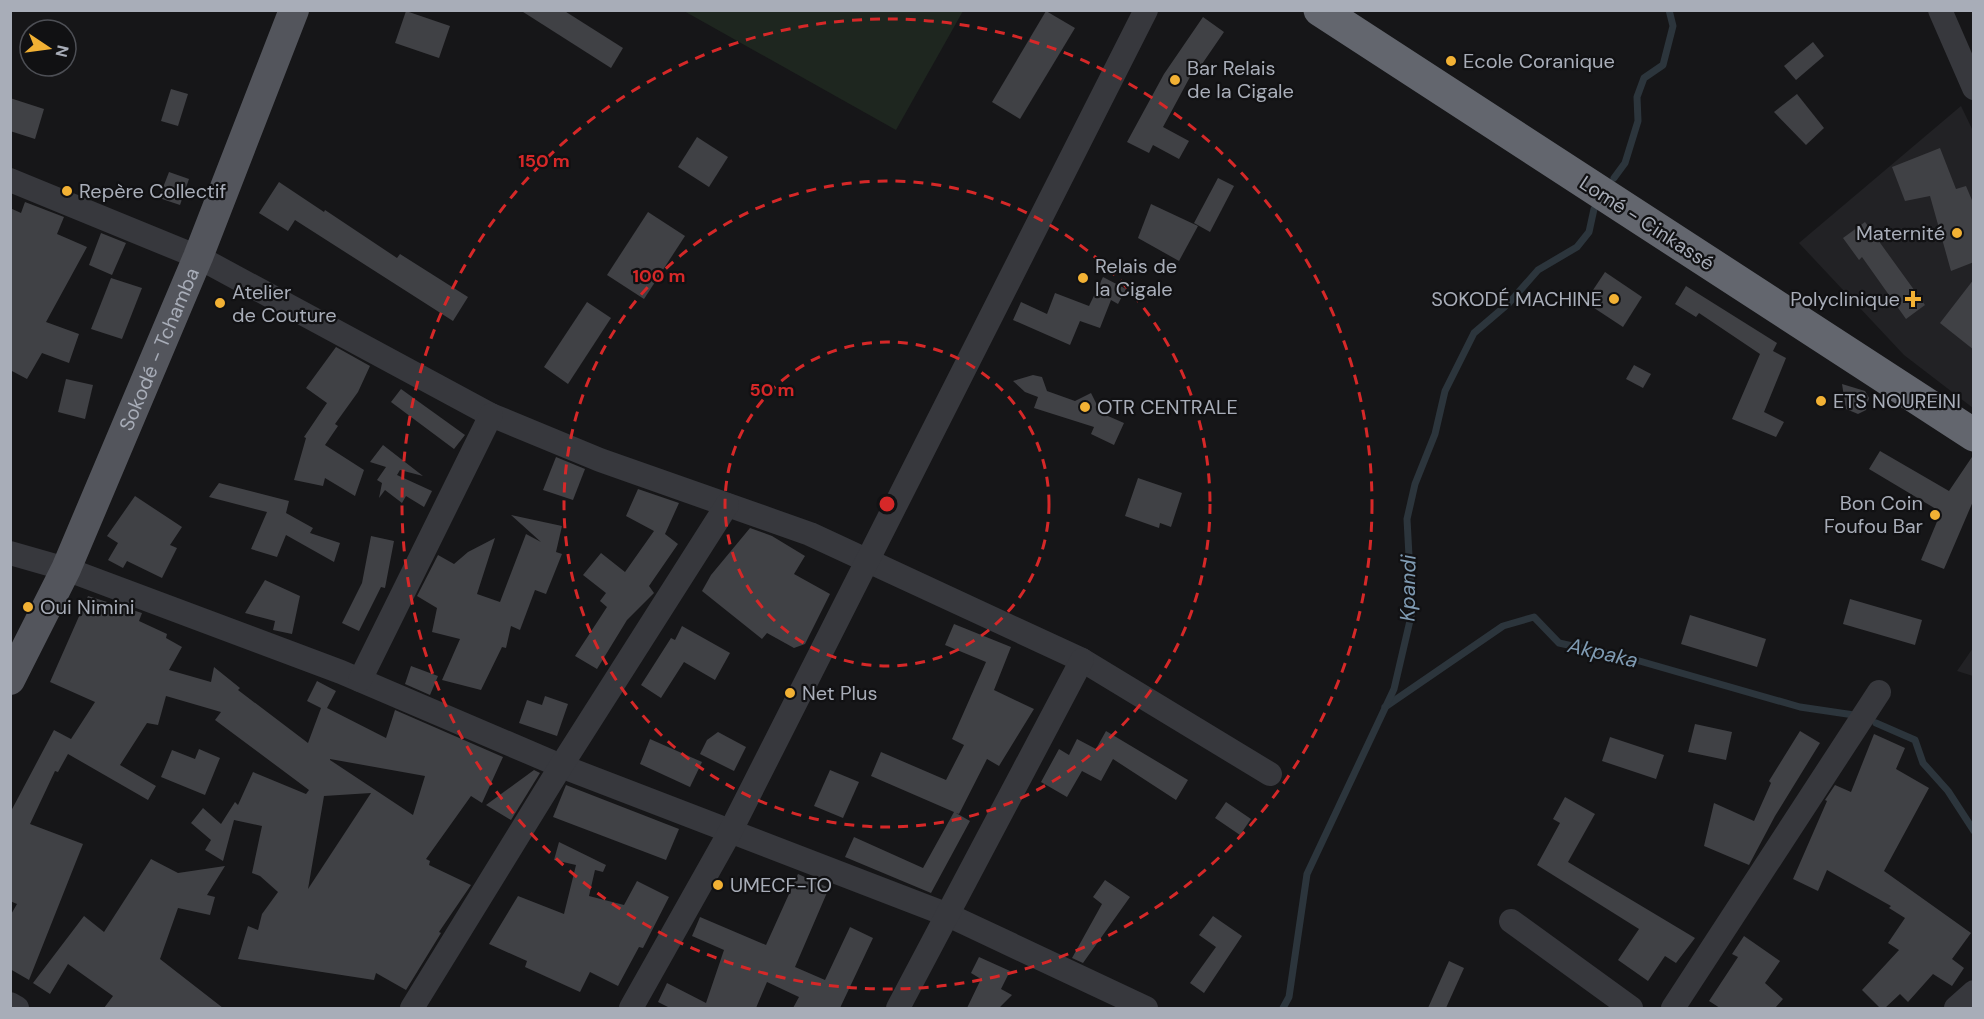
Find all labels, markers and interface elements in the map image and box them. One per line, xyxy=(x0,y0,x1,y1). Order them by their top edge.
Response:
north arrow xyxy=(18,18,78,78)
text: N xyxy=(51,43,74,59)
place label: Ecole Coranique xyxy=(1463,48,1615,74)
marker: Ecole Coranique xyxy=(1444,54,1458,68)
place label: Bar Relais de la Cigale xyxy=(1187,55,1294,104)
marker: Bar Relais de la Cigale xyxy=(1168,73,1182,87)
text: 150 m xyxy=(518,149,570,173)
street label: Lomé - Cinkassé xyxy=(1575,170,1719,276)
place label: Repère Collectif xyxy=(79,178,226,204)
marker: Repère Collectif xyxy=(60,184,74,198)
place label: Maternité xyxy=(1856,220,1945,246)
marker: Maternité xyxy=(1950,226,1964,240)
place label: Relais de la Cigale xyxy=(1095,253,1177,302)
street label: Sokodé - Tchamba xyxy=(113,264,205,435)
text: 100 m xyxy=(632,264,686,288)
marker: Relais de la Cigale xyxy=(1076,271,1090,285)
place label: Atelier de Couture xyxy=(232,279,337,328)
place label: SOKODÉ MACHINE xyxy=(1431,286,1602,312)
place label: Polyclinique xyxy=(1790,286,1900,312)
marker: Polyclinique xyxy=(1904,290,1922,308)
marker: SOKODÉ MACHINE xyxy=(1607,292,1621,306)
marker: Atelier de Couture xyxy=(213,296,227,310)
text: 50 m xyxy=(749,378,795,402)
place label: ETS NOUREINI xyxy=(1833,388,1961,414)
place label: OTR CENTRALE xyxy=(1097,394,1238,420)
marker: ETS NOUREINI xyxy=(1814,394,1828,408)
marker: OTR CENTRALE xyxy=(1078,400,1092,414)
place label: Bon Coin Foufou Bar xyxy=(1824,490,1923,539)
centre of rings xyxy=(877,494,897,514)
marker: Bon Coin Foufou Bar xyxy=(1928,508,1942,522)
water label: Kpandi xyxy=(1393,553,1423,622)
place label: Oui Nimini xyxy=(40,594,135,620)
marker: Oui Nimini xyxy=(21,600,35,614)
water label: Akpaka xyxy=(1564,631,1641,675)
place label: Net Plus xyxy=(802,680,878,706)
marker: Net Plus xyxy=(783,686,797,700)
place label: UMECF-TO xyxy=(730,872,832,898)
marker: UMECF-TO xyxy=(711,878,725,892)

